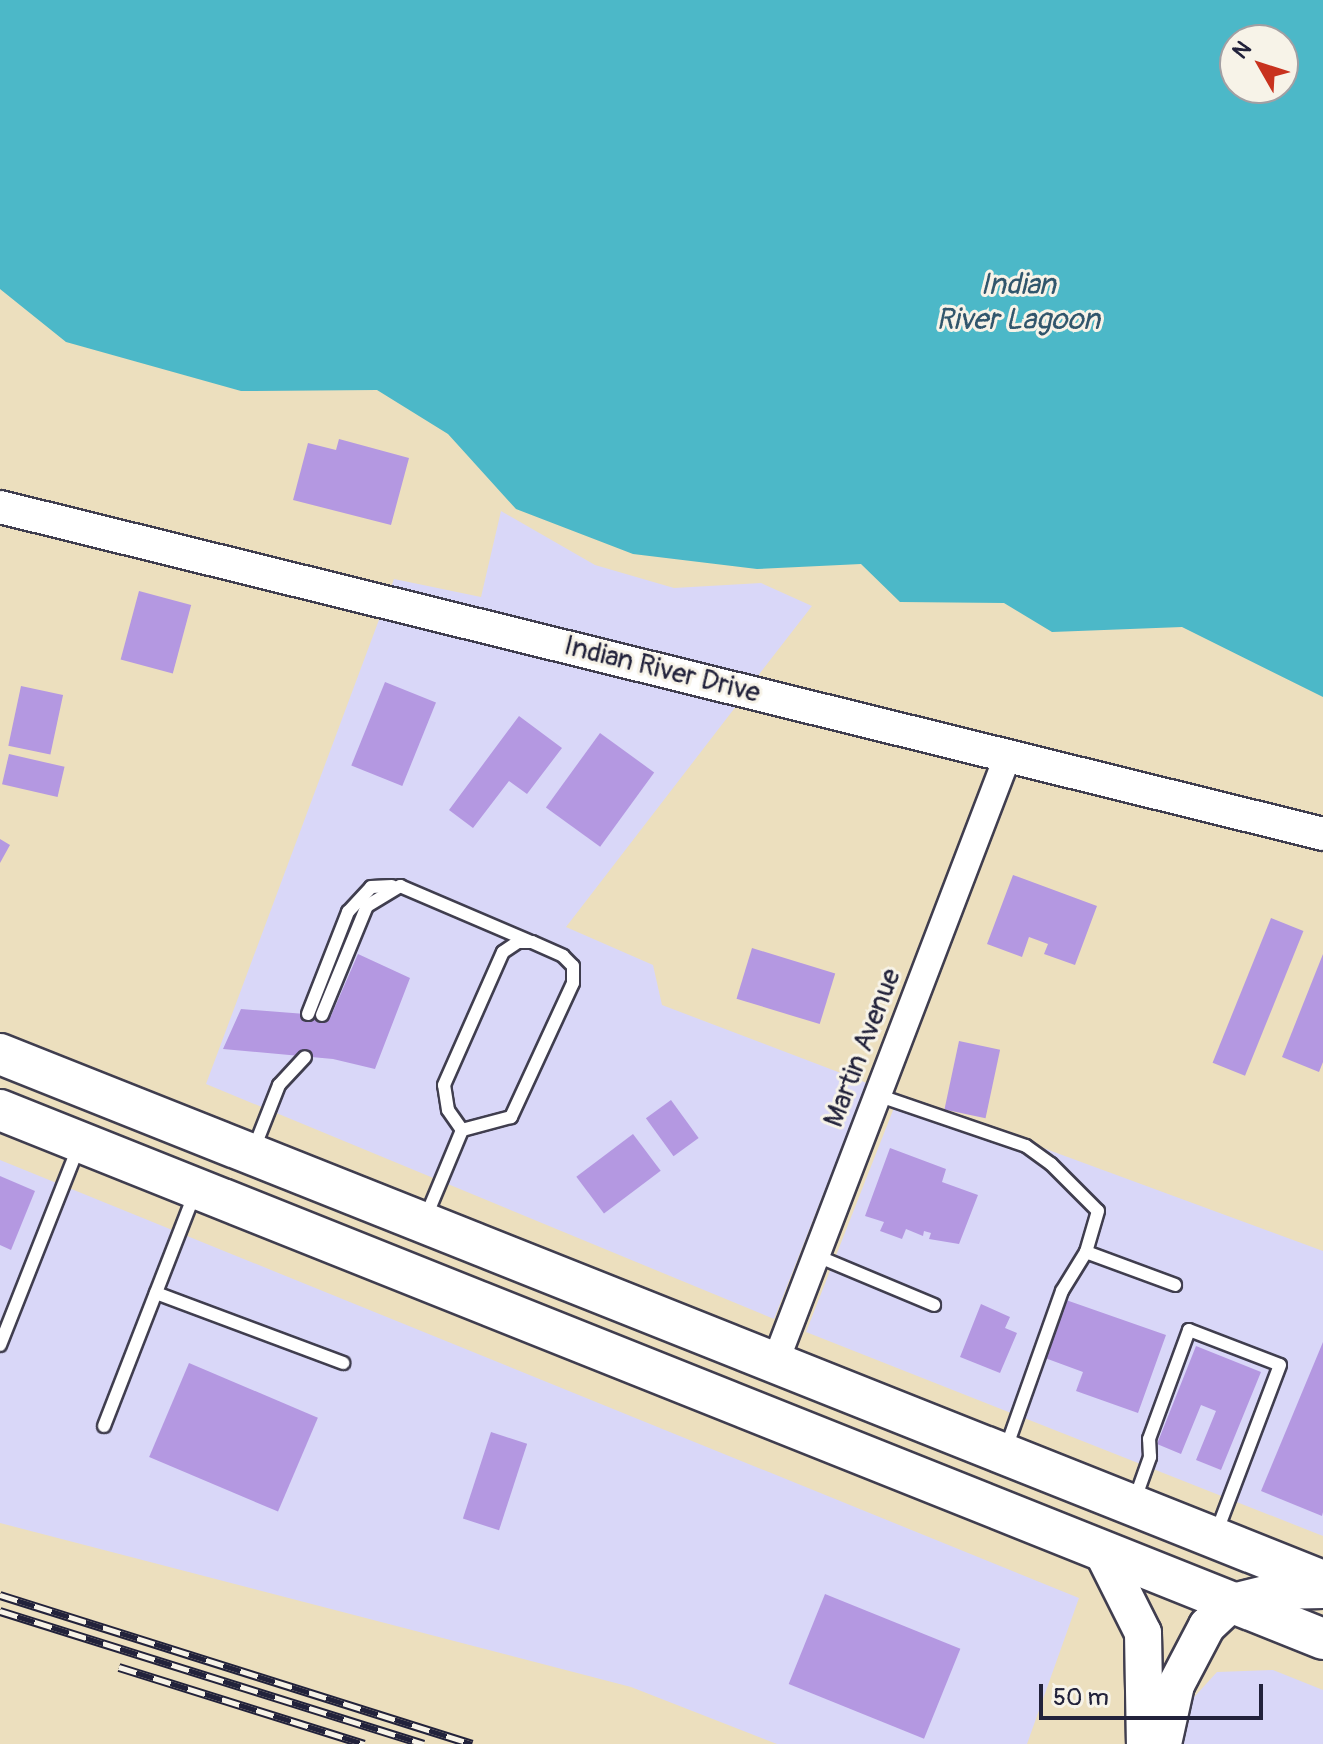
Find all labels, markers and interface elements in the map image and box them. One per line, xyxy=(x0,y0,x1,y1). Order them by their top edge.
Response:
north arrow xyxy=(1219,24,1299,104)
text: N xyxy=(1226,36,1257,65)
water label: Indian River Lagoon xyxy=(936,267,1100,338)
street label: Indian River Drive xyxy=(560,629,764,711)
street label: Martin Avenue xyxy=(817,964,909,1132)
scale bar xyxy=(1043,1668,1267,1718)
text: 50 m xyxy=(1053,1683,1109,1712)

